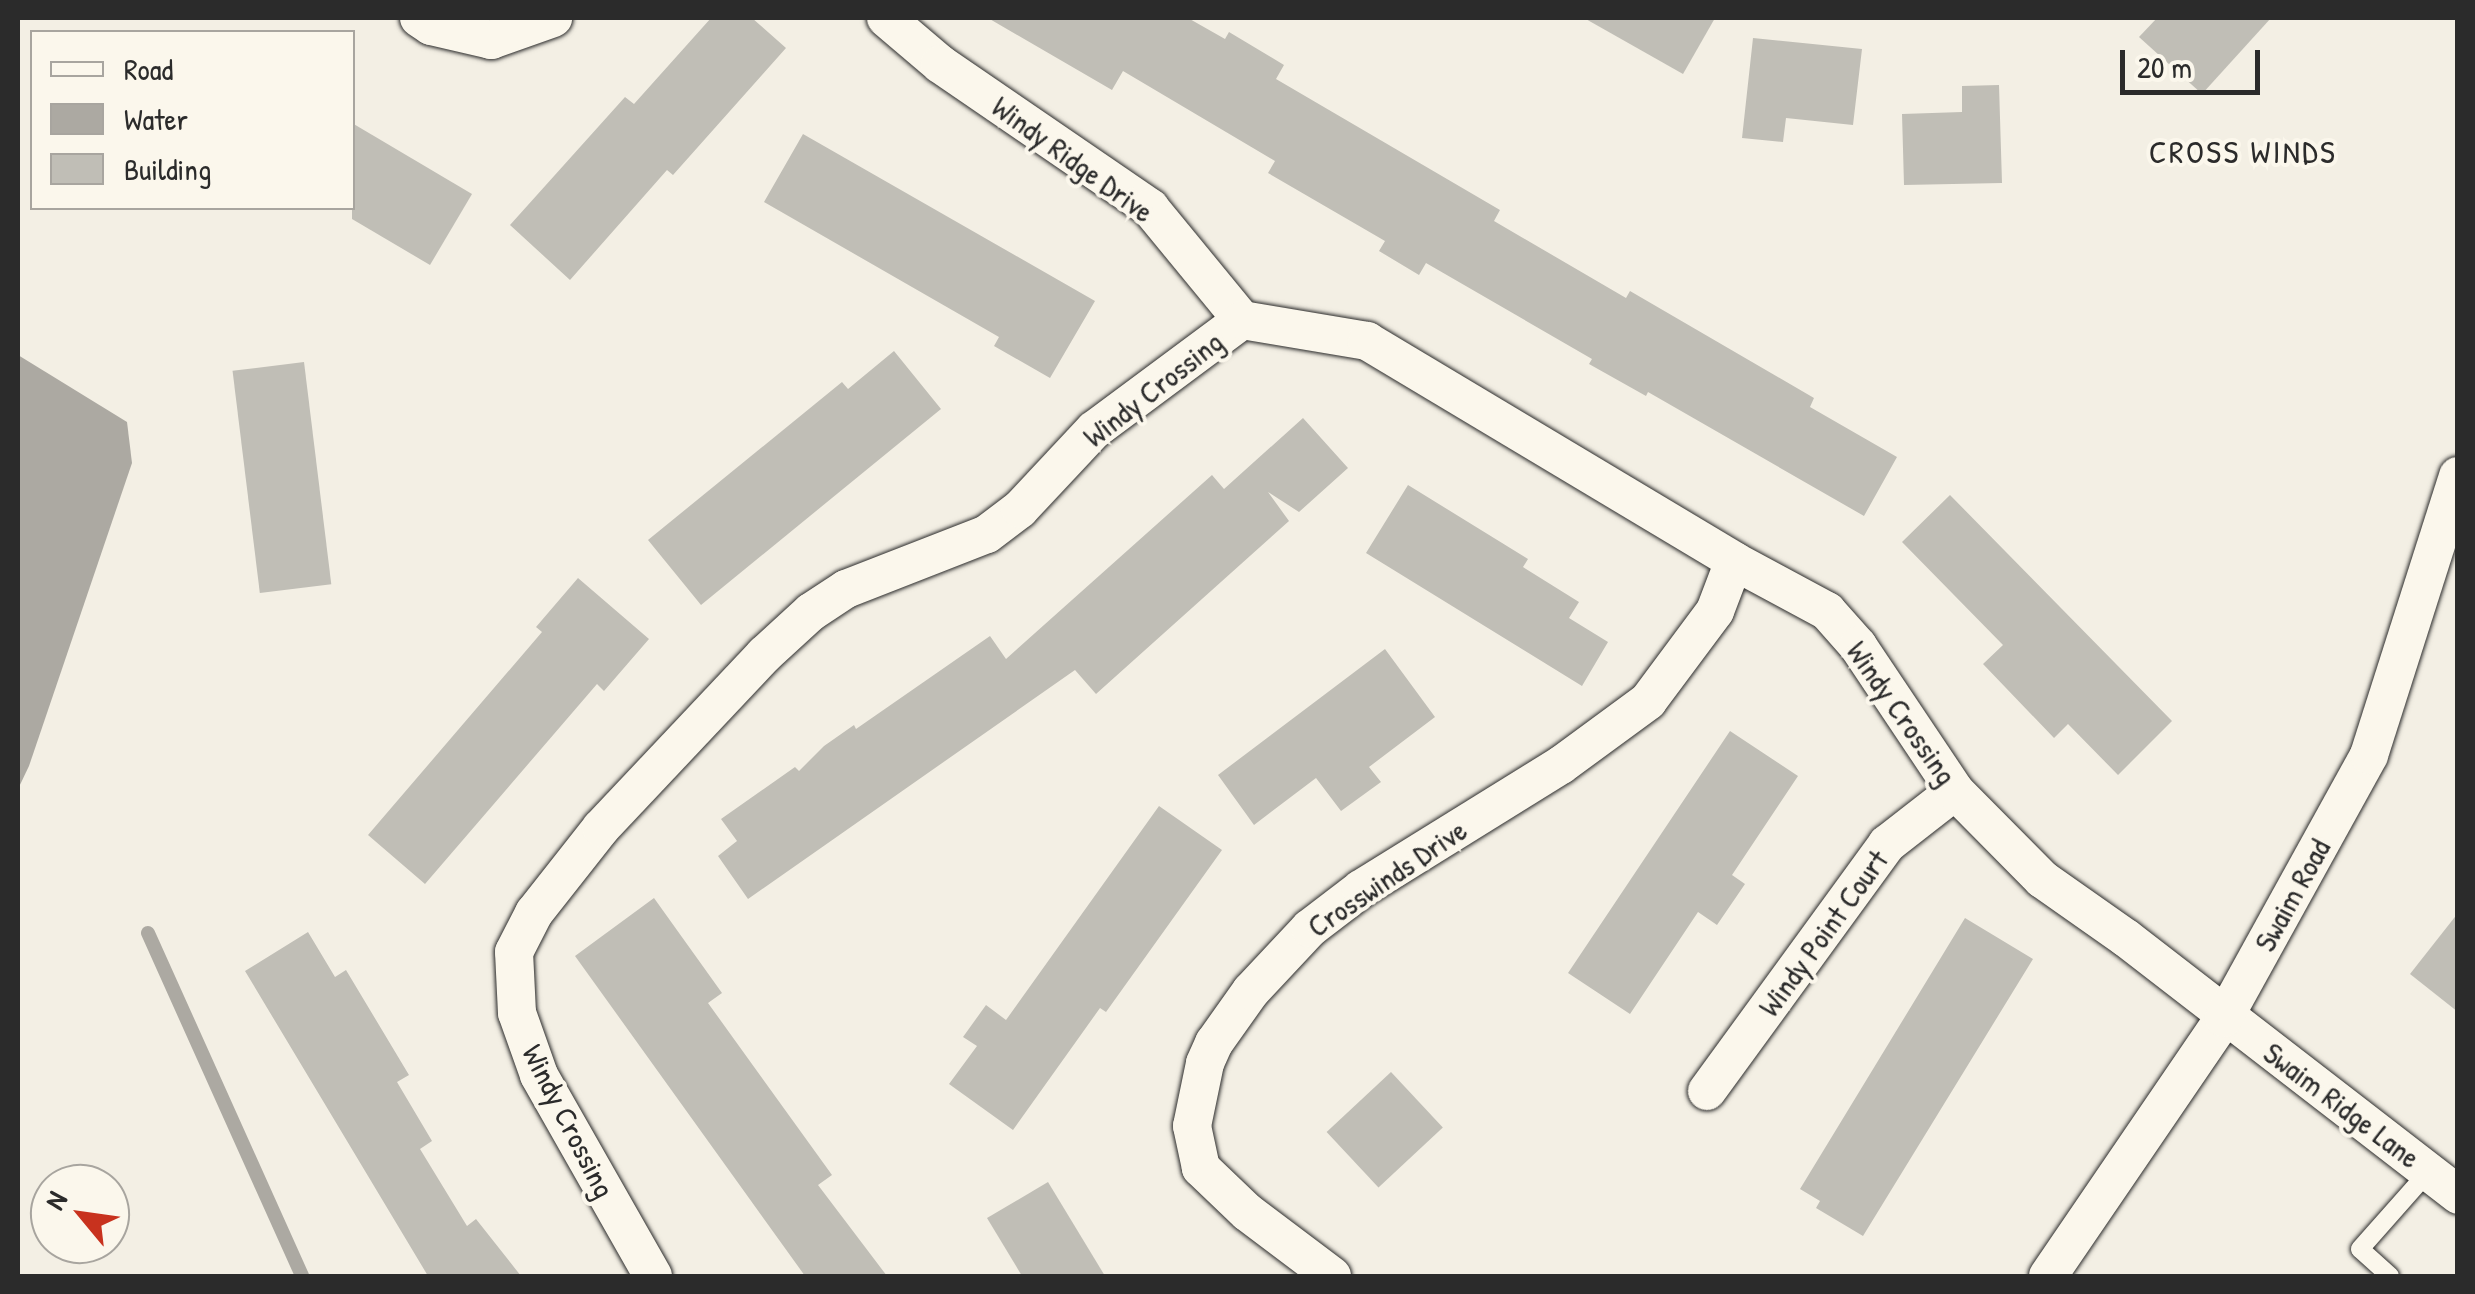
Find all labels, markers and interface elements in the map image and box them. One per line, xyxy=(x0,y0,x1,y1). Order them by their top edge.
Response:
legend xyxy=(30,30,355,210)
scale bar xyxy=(2125,30,2265,92)
text: 20 m xyxy=(2137,47,2192,87)
text: Road xyxy=(124,49,173,89)
street label: Windy Ridge Drive xyxy=(985,88,1161,230)
text: Water xyxy=(124,99,188,139)
district label: CROSS WINDS xyxy=(2149,133,2337,171)
text: Building xyxy=(124,149,211,189)
street label: Windy Crossing xyxy=(1076,323,1230,455)
street label: Windy Crossing xyxy=(1839,634,1965,792)
street label: Crosswinds Drive xyxy=(1301,812,1473,944)
street label: Swaim Road xyxy=(2247,833,2337,957)
street label: Windy Point Court xyxy=(1751,843,1895,1023)
street label: Swaim Ridge Lane xyxy=(2257,1035,2427,1175)
street label: Windy Crossing xyxy=(515,1038,623,1204)
north arrow xyxy=(30,1164,130,1264)
text: N xyxy=(35,1185,76,1216)

